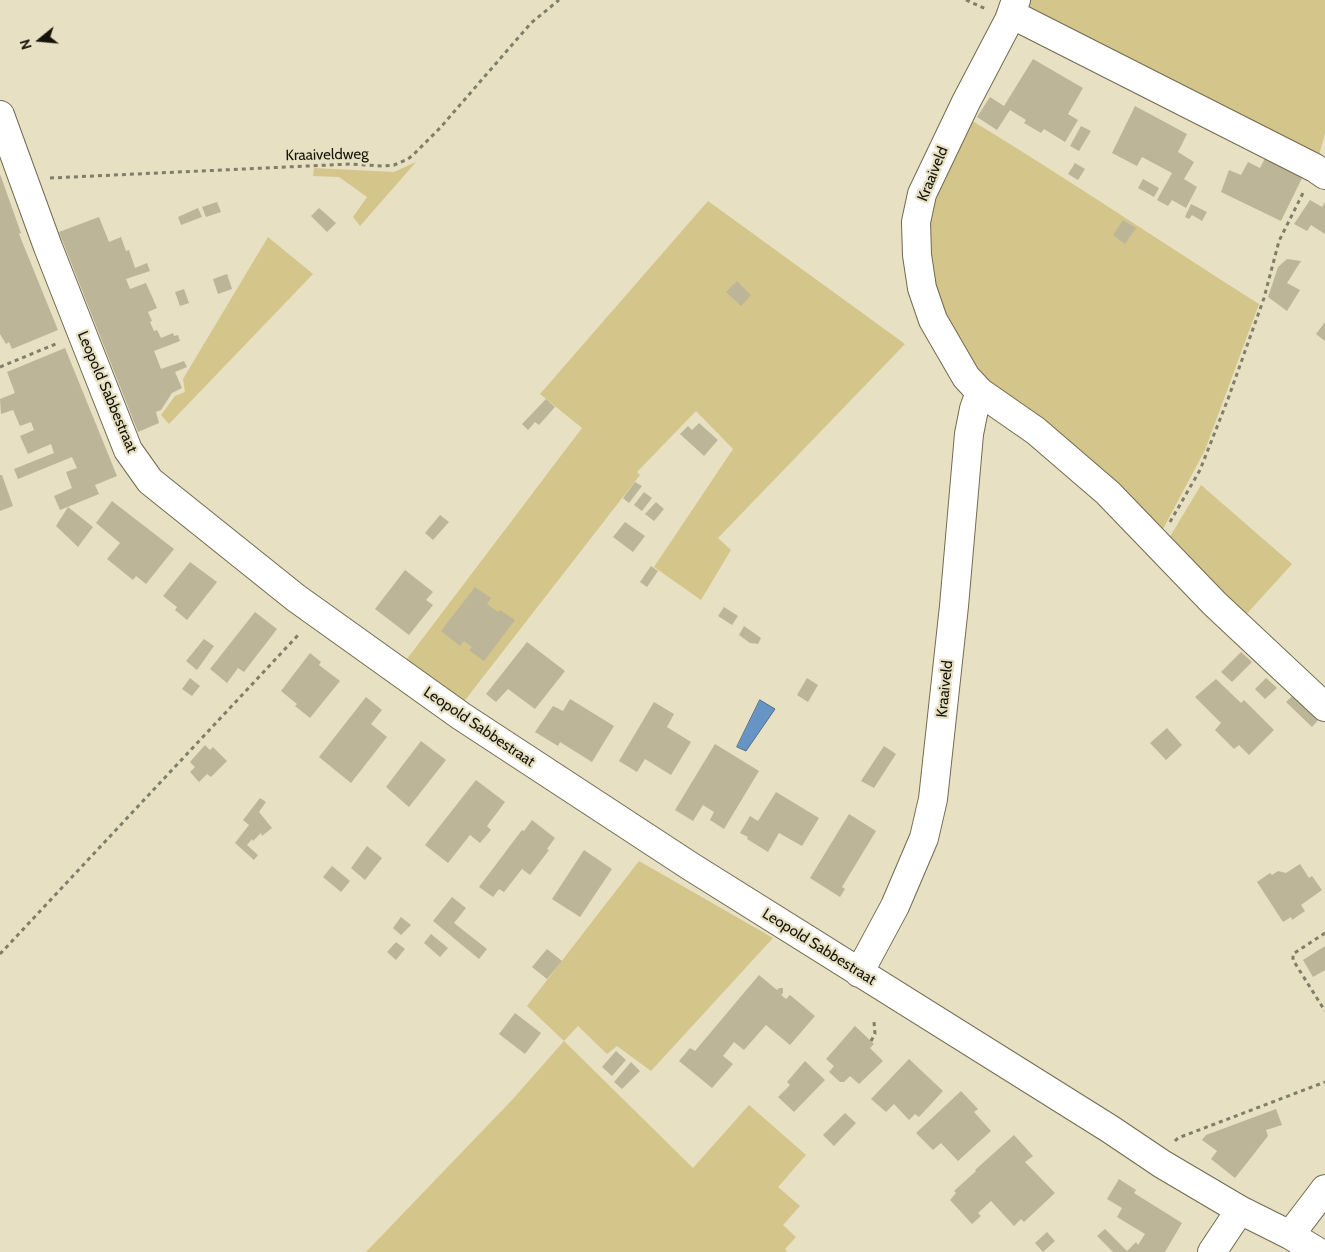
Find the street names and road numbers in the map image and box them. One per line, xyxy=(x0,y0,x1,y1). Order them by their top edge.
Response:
street label: Kraaiveld xyxy=(914,144,952,204)
street label: Kraaiveldweg xyxy=(285,145,369,165)
street label: Leopold Sabbestraat xyxy=(73,328,141,456)
street label: Kraaiveld xyxy=(933,660,957,718)
street label: Leopold Sabbestraat xyxy=(420,683,538,771)
street label: Leopold Sabbestraat xyxy=(759,905,879,989)

